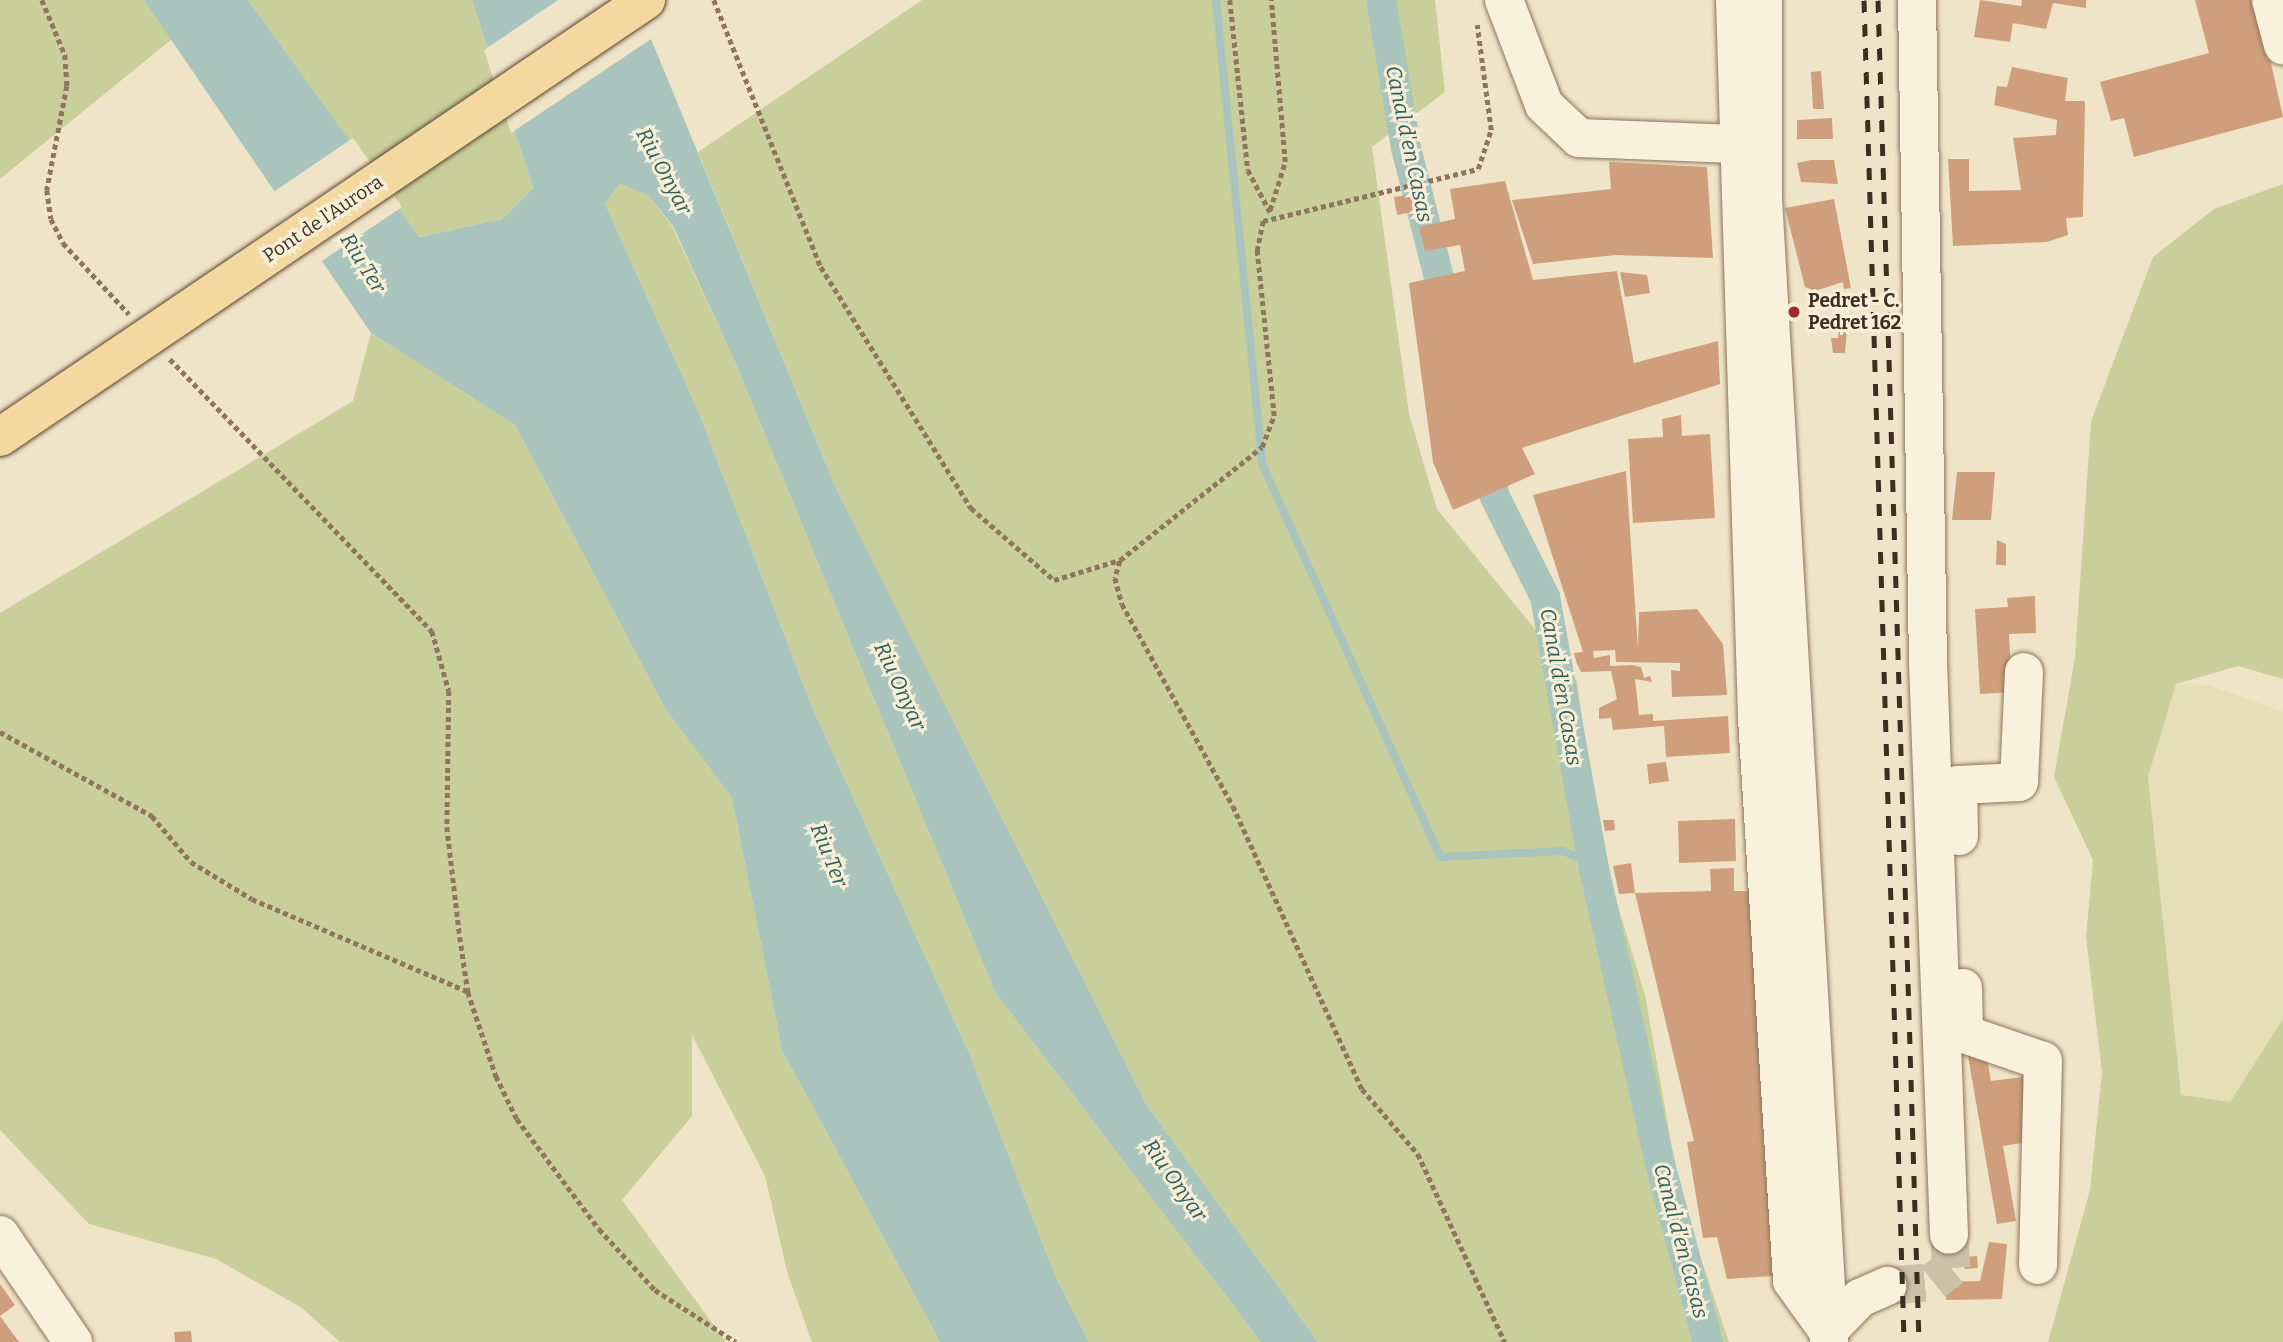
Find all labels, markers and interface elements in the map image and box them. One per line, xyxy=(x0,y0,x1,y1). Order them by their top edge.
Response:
water label: Canal d'en Casas xyxy=(1380,64,1438,224)
water label: Riu Onyar xyxy=(631,123,697,219)
street label: Pont de l'Aurora xyxy=(259,171,387,267)
water label: Riu Ter xyxy=(335,228,391,298)
place label: Pedret - C. Pedret 162 xyxy=(1808,290,1901,334)
marker: Pedret - C. Pedret 162 xyxy=(1786,304,1802,320)
water label: Canal d'en Casas xyxy=(1535,606,1587,768)
water label: Riu Onyar xyxy=(869,638,931,734)
water label: Riu Ter xyxy=(805,820,853,890)
water label: Riu Onyar xyxy=(1138,1134,1212,1226)
water label: Canal d'en Casas xyxy=(1648,1161,1714,1321)

